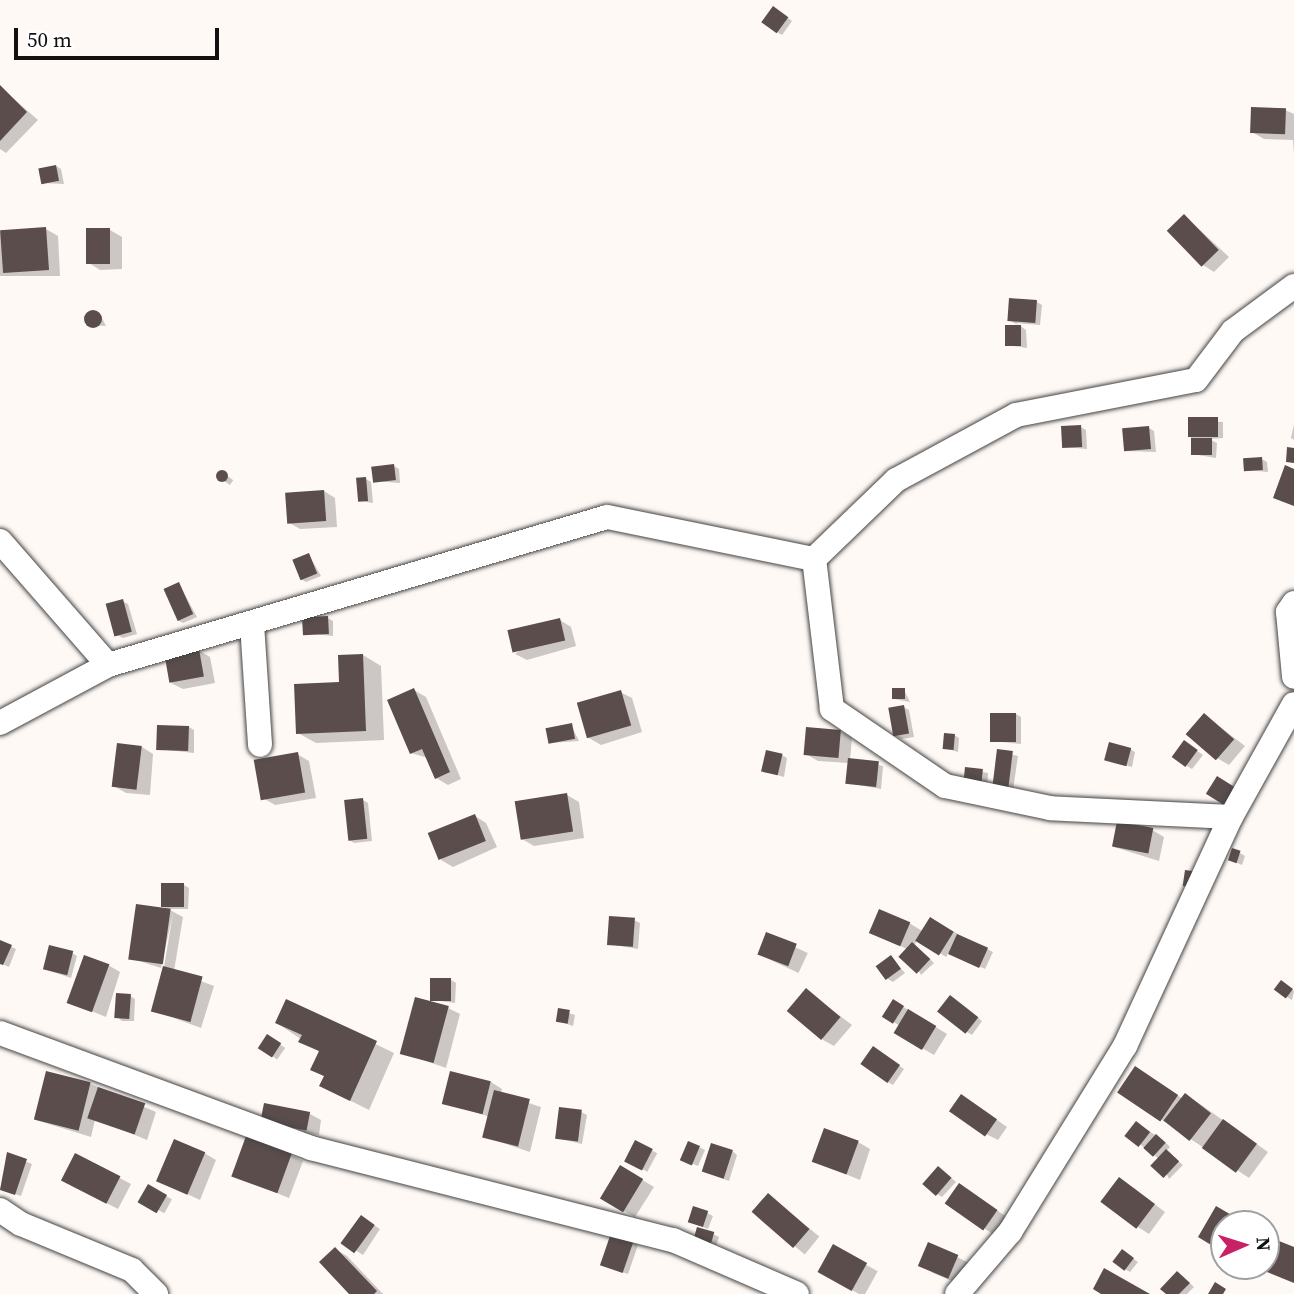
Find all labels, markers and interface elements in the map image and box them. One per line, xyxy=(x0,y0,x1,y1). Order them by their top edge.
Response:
scale bar xyxy=(18,14,222,58)
text: 50 m xyxy=(27,25,72,54)
north arrow xyxy=(1210,1210,1280,1280)
text: N xyxy=(1251,1236,1277,1252)

